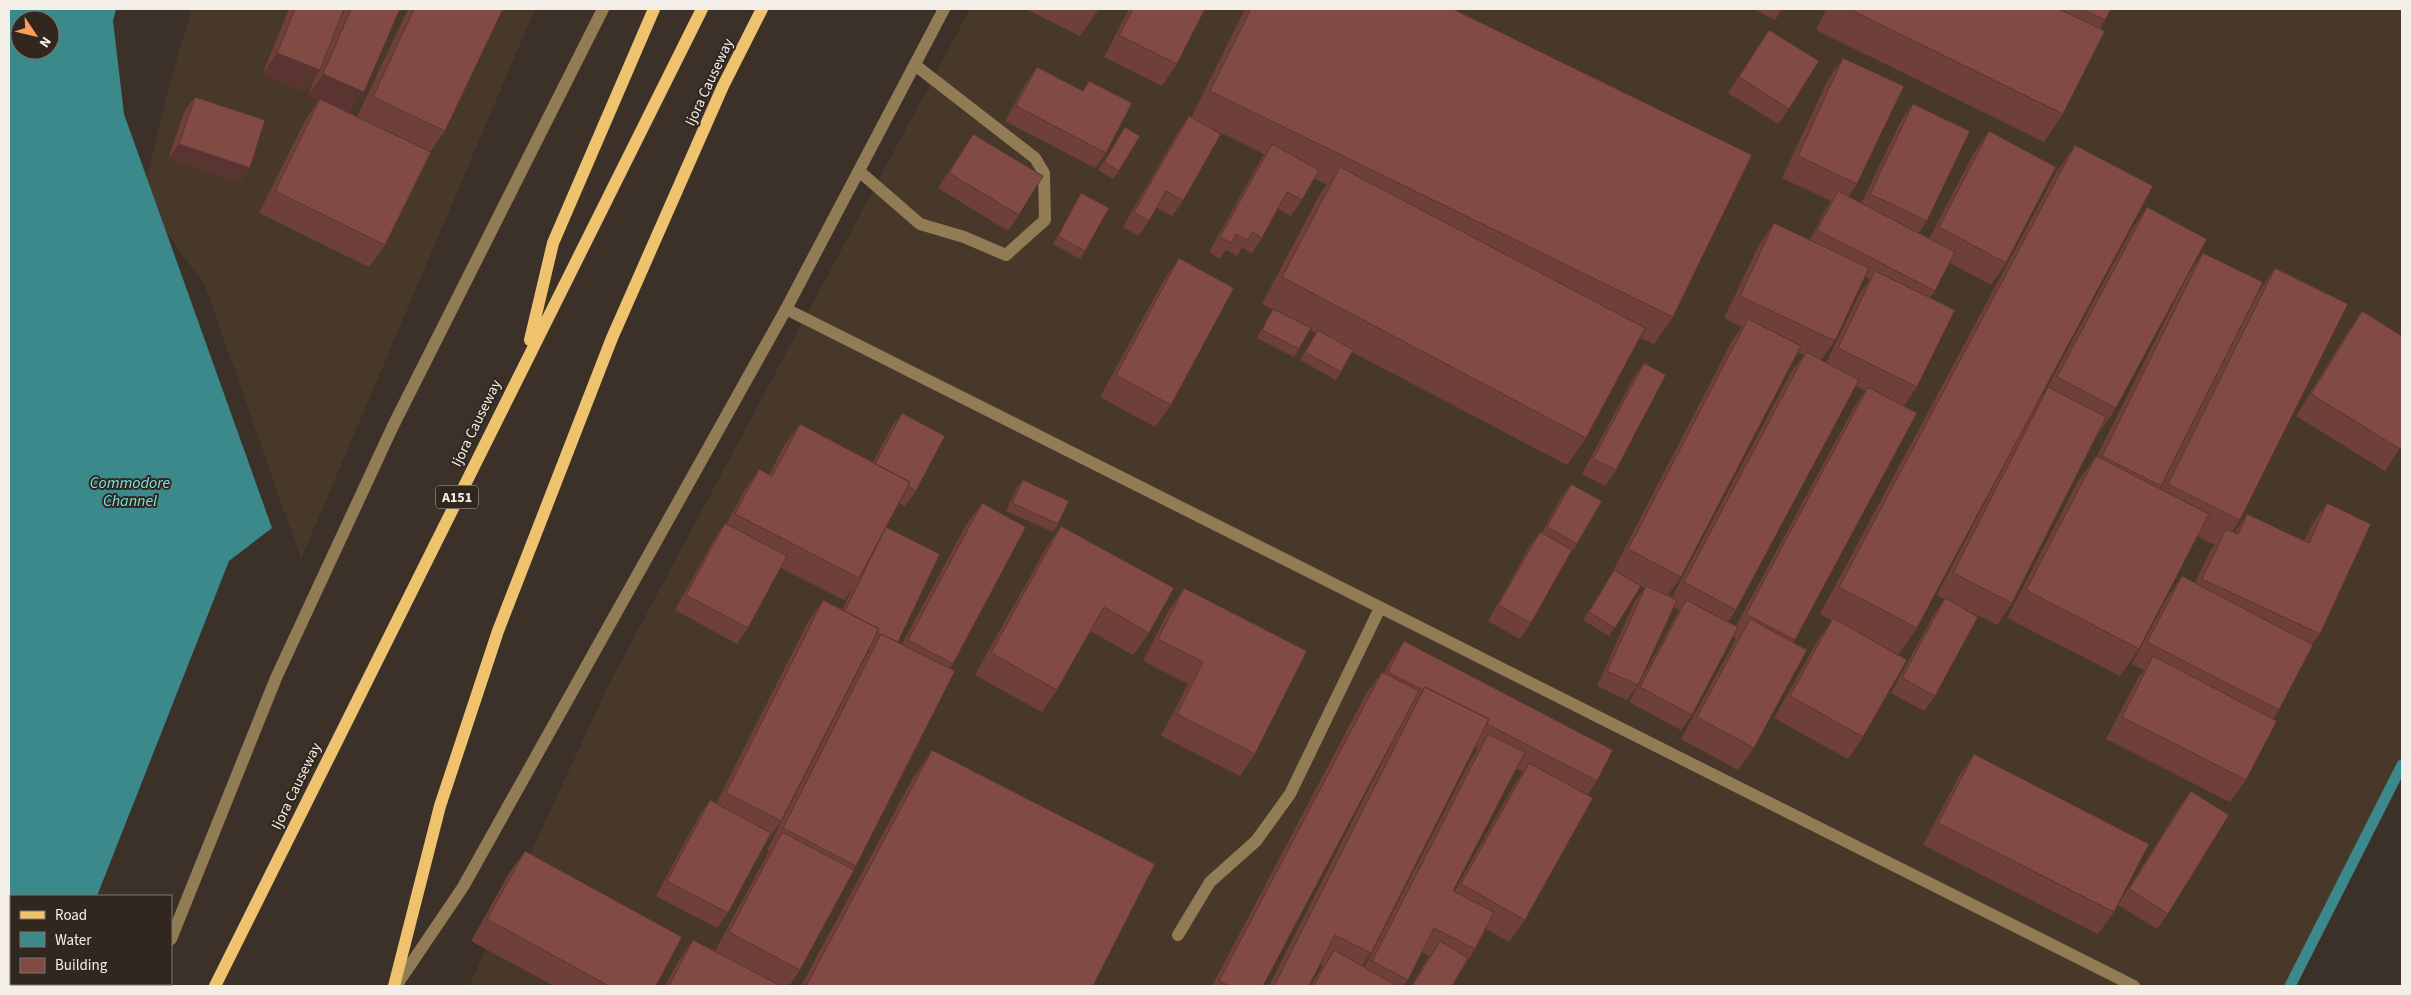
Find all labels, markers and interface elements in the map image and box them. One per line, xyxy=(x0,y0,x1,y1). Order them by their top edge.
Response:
north arrow xyxy=(10,10,60,60)
text: N xyxy=(34,32,56,51)
street label: Ijora Causeway xyxy=(680,35,739,129)
street label: Ijora Causeway xyxy=(446,376,507,470)
water label: Commodore Channel xyxy=(90,472,171,512)
road number: A151 xyxy=(436,486,478,508)
street label: Ijora Causeway xyxy=(266,739,327,833)
legend xyxy=(10,895,172,985)
text: Road xyxy=(55,905,87,926)
text: Water xyxy=(55,930,92,951)
text: Building xyxy=(55,955,108,976)

